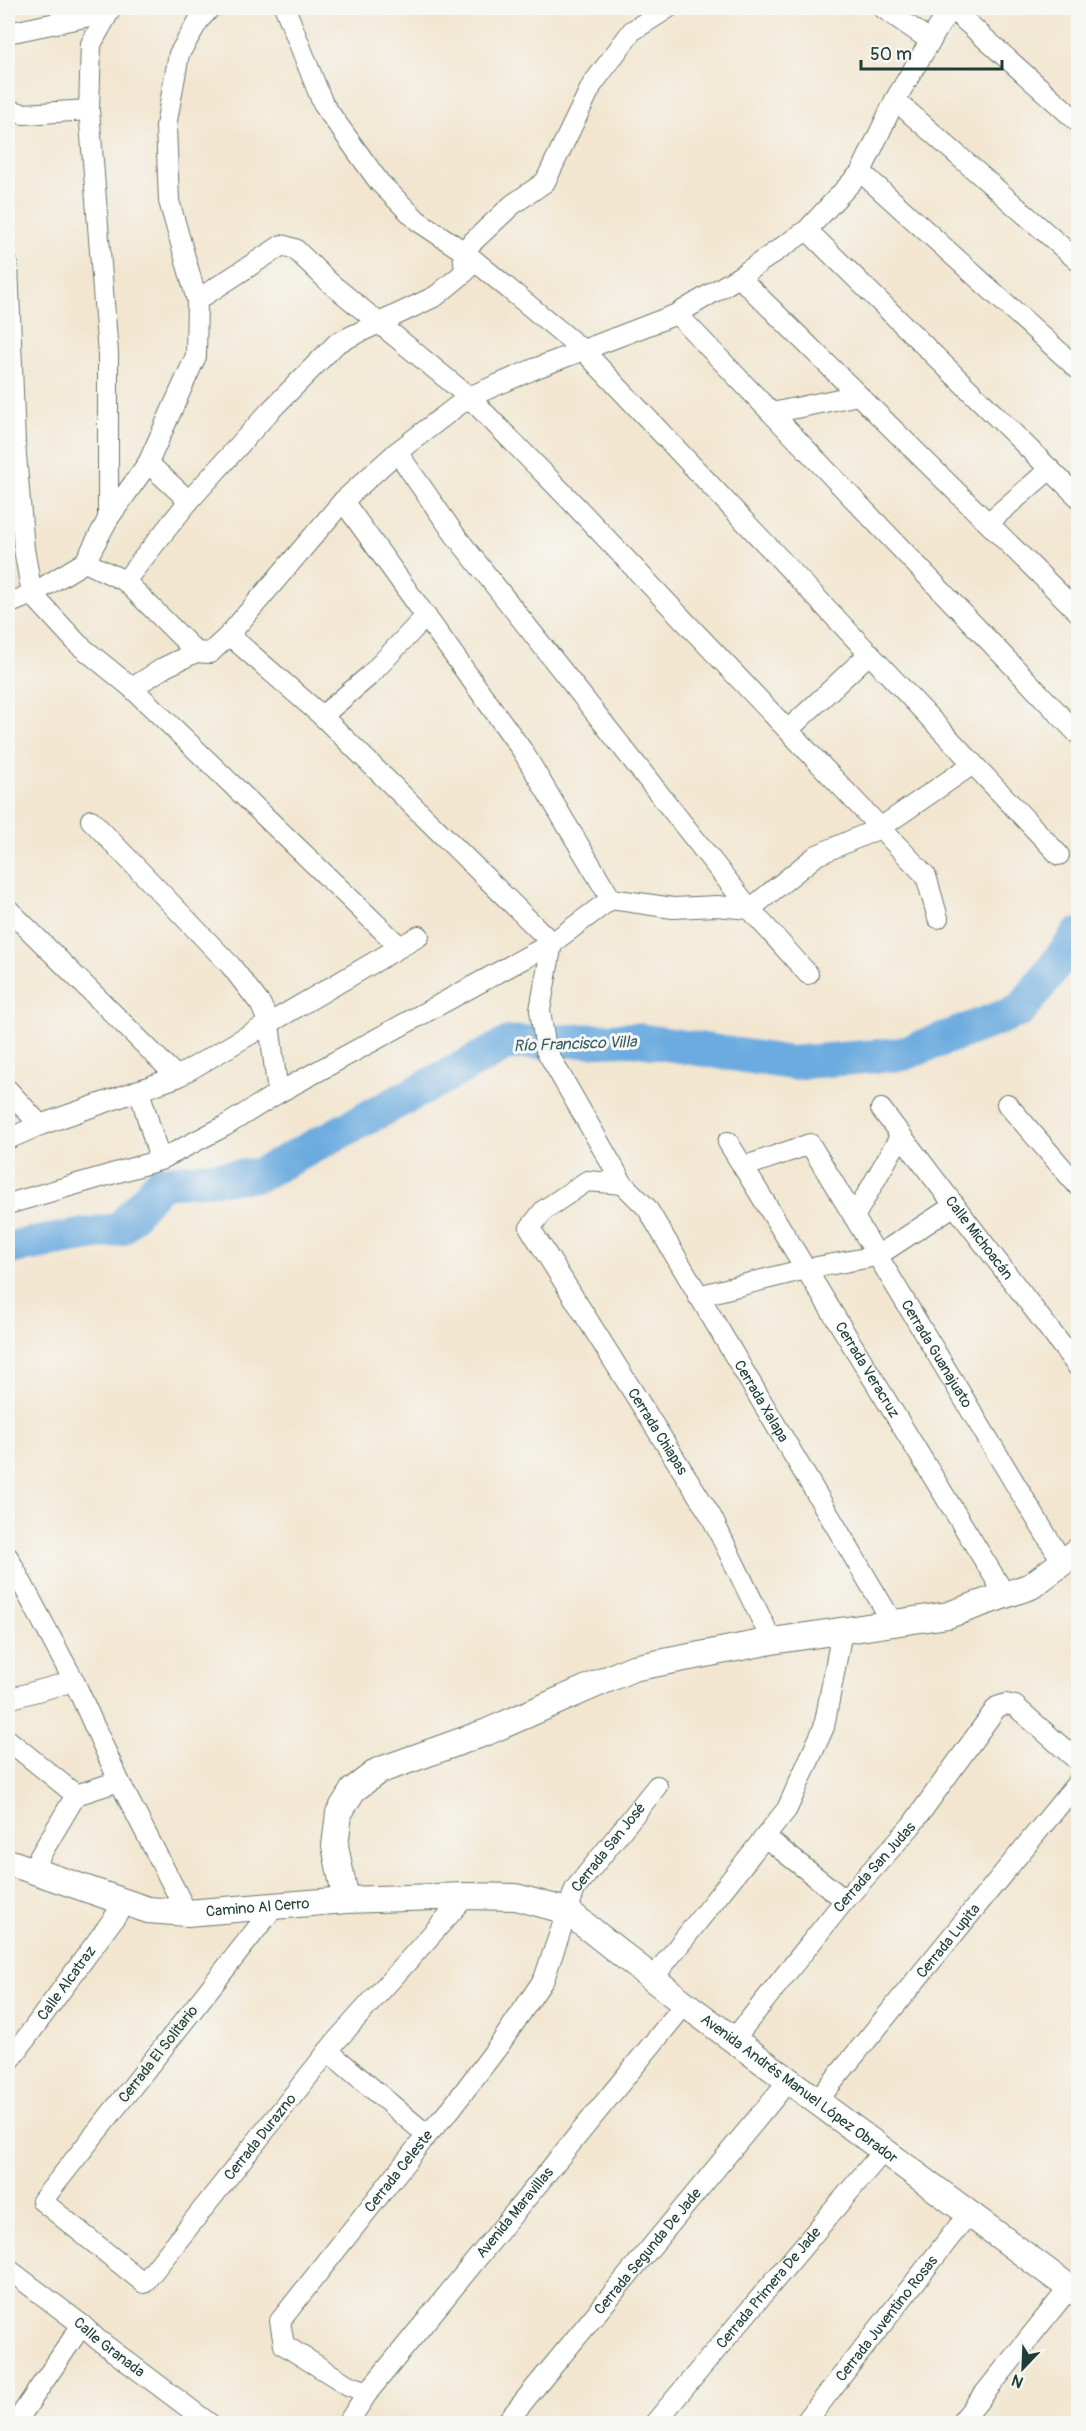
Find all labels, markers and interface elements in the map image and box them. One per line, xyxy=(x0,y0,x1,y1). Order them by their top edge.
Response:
scale bar xyxy=(861,33,1002,71)
text: 50 m xyxy=(870,43,912,66)
water label: Río Francisco Villa xyxy=(513,1032,638,1056)
street label: Calle Michoacán xyxy=(941,1192,1017,1284)
street label: Cerrada Guanajuato xyxy=(896,1297,976,1412)
street label: Cerrada Veracruz xyxy=(830,1318,904,1422)
street label: Cerrada Xalapa xyxy=(729,1357,793,1446)
street label: Cerrada Chiapas xyxy=(623,1385,692,1479)
street label: Cerrada San José xyxy=(567,1799,650,1896)
street label: Cerrada San Judas xyxy=(830,1818,920,1917)
street label: Camino Al Cerro xyxy=(205,1894,310,1921)
street label: Cerrada Lupita xyxy=(912,1900,985,1982)
street label: Calle Alcatraz xyxy=(33,1942,101,2024)
street label: Cerrada El Solitario xyxy=(114,2002,202,2107)
street label: Avenida Andrés Manuel López Obrador xyxy=(697,2010,902,2168)
street label: Cerrada Durazno xyxy=(220,2090,301,2184)
street label: Cerrada Celeste xyxy=(360,2126,437,2216)
street label: Avenida Maravillas xyxy=(472,2163,558,2262)
street label: Cerrada Segunda De Jade xyxy=(590,2184,706,2319)
street label: Cerrada Primera De Jade xyxy=(712,2223,826,2353)
street label: Cerrada Juventino Rosas xyxy=(832,2252,942,2386)
street label: Calle Granada xyxy=(70,2313,148,2382)
north arrow xyxy=(993,2338,1053,2398)
text: N xyxy=(1008,2369,1026,2392)

